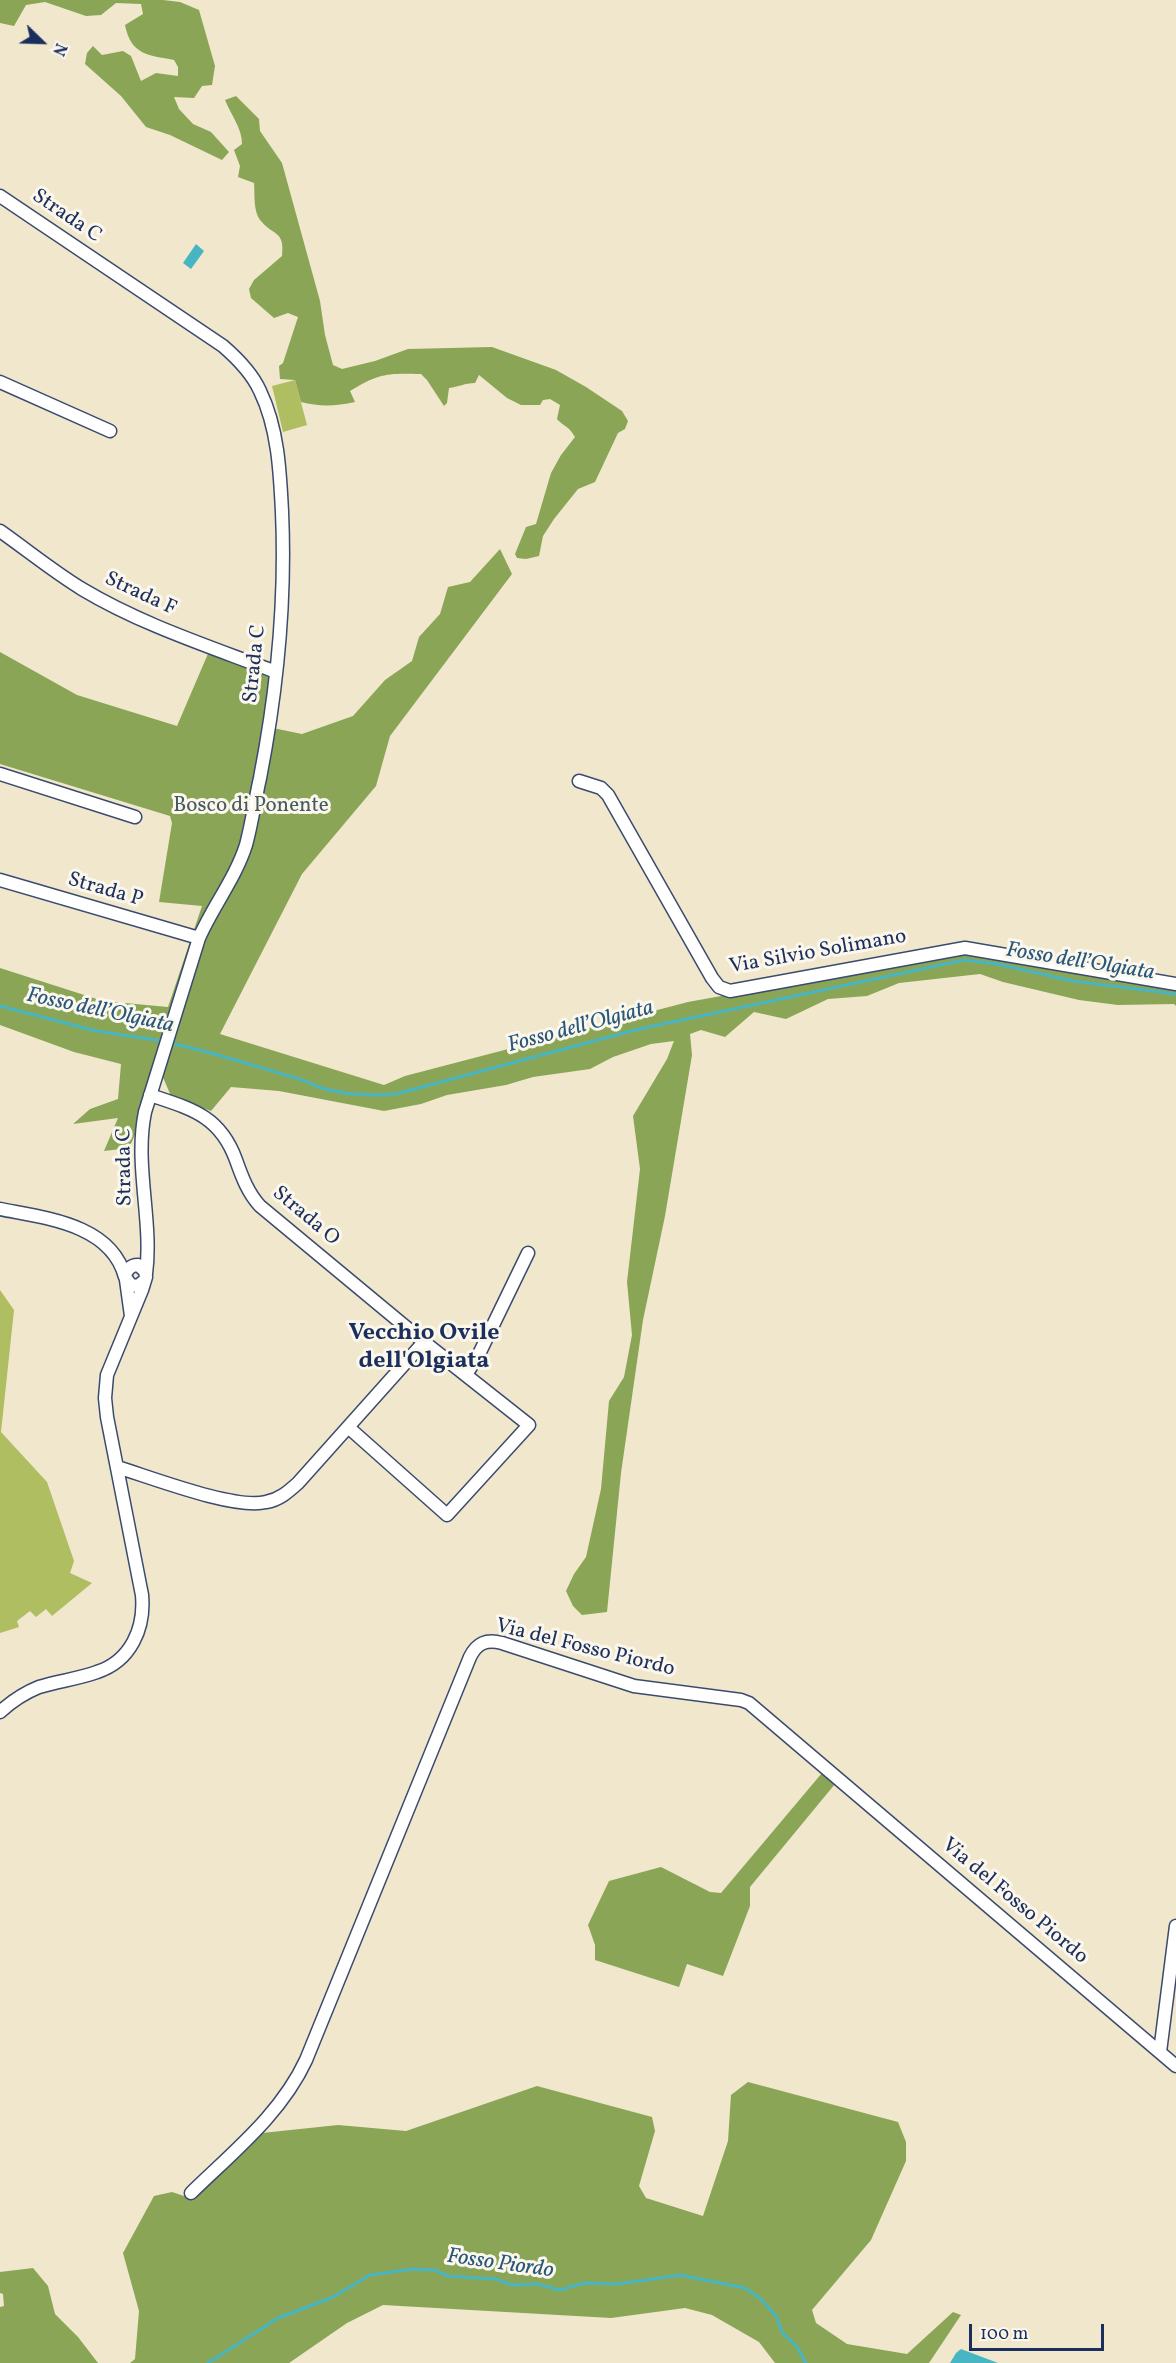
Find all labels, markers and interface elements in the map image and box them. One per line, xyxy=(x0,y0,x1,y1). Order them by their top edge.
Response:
north arrow xyxy=(12,12,72,72)
text: N xyxy=(46,39,71,59)
street label: Strada C xyxy=(26,185,106,249)
street label: Strada F xyxy=(100,567,180,623)
street label: Strada C xyxy=(239,624,273,704)
park label: Bosco di Ponente xyxy=(173,794,329,820)
street label: Strada P xyxy=(65,868,145,914)
street label: Via Silvio Solimano xyxy=(728,925,908,981)
water label: Fosso dell’Olgiata xyxy=(1004,938,1156,988)
water label: Fosso dell’Olgiata xyxy=(24,983,176,1041)
water label: Fosso dell’Olgiata xyxy=(505,996,657,1060)
street label: Strada C xyxy=(113,1128,139,1206)
street label: Strada O xyxy=(266,1182,344,1252)
district label: Vecchio Ovile dell'Olgiata xyxy=(348,1321,500,1377)
street label: Via del Fosso Piordo xyxy=(493,1615,677,1683)
street label: Via del Fosso Piordo xyxy=(936,1833,1092,1971)
water label: Fosso Piordo xyxy=(445,2244,555,2286)
scale bar xyxy=(972,2312,1107,2350)
text: 100 m xyxy=(980,2322,1029,2347)

